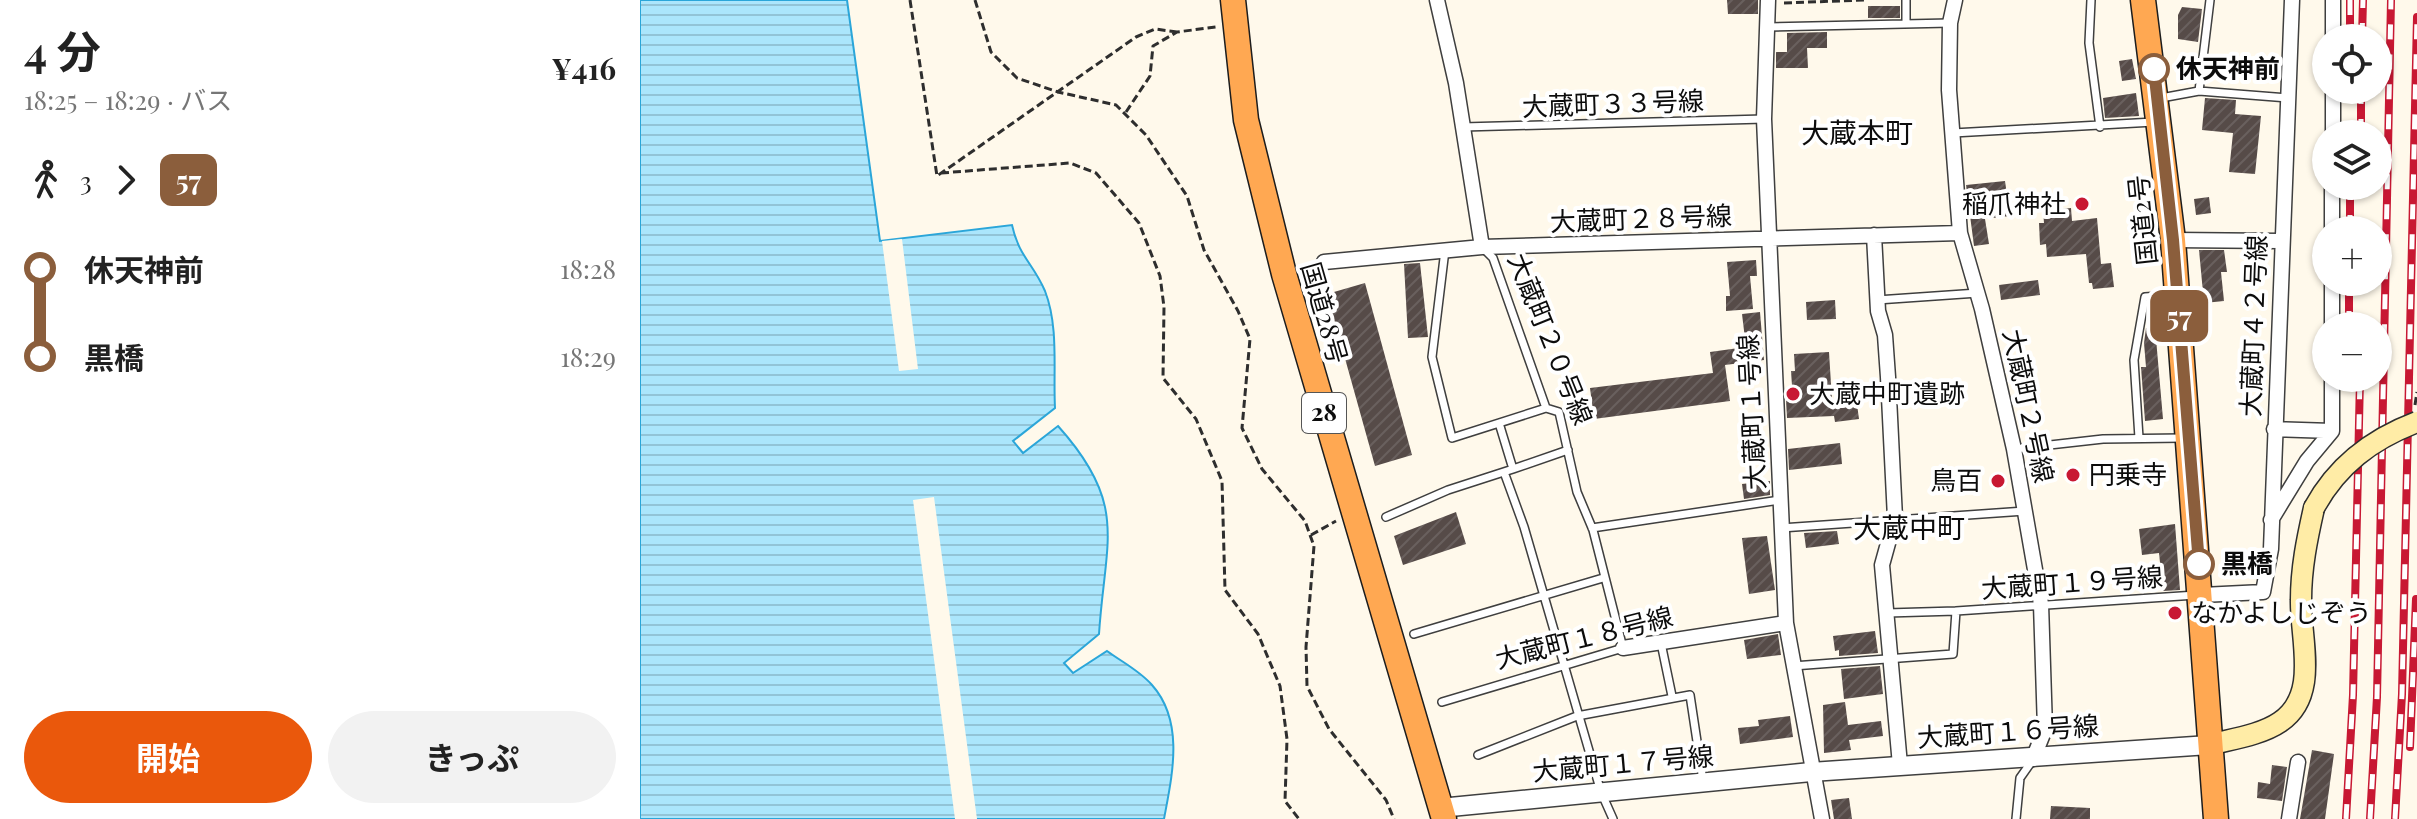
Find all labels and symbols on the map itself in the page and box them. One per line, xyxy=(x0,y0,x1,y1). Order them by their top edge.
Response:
place label: 休天神前 xyxy=(2176,50,2280,85)
marker: 休天神前 xyxy=(2139,54,2169,84)
street label: 大蔵町３３号線 xyxy=(1521,82,1705,123)
district label: 大蔵本町 xyxy=(1801,113,1913,150)
street label: 国道2号 xyxy=(2119,173,2164,267)
place label: 稲爪神社 xyxy=(1962,185,2066,220)
marker: 稲爪神社 xyxy=(2073,195,2091,213)
street label: 大蔵町２８号線 xyxy=(1549,197,1733,238)
street label: 大蔵町４２号線 xyxy=(2232,234,2273,418)
street label: 大蔵町２０号線 xyxy=(1501,248,1602,429)
street label: 国道28号 xyxy=(1294,258,1357,367)
line badge: 57 xyxy=(2143,290,2215,342)
street label: 大蔵町２号線 xyxy=(1996,326,2063,486)
street label: 大蔵町１号線 xyxy=(1729,333,1772,491)
place label: 大蔵中町遺跡 xyxy=(1809,375,1965,410)
marker: 大蔵中町遺跡 xyxy=(1784,385,1802,403)
road number: 28 xyxy=(1302,393,1346,433)
place label: 円乗寺 xyxy=(2089,456,2167,491)
place label: 鳥百 xyxy=(1930,462,1982,497)
marker: 円乗寺 xyxy=(2064,466,2082,484)
marker: 鳥百 xyxy=(1989,472,2007,490)
district label: 大蔵中町 xyxy=(1853,508,1965,545)
place label: 黒橋 xyxy=(2221,545,2273,580)
marker: 黒橋 xyxy=(2184,549,2214,579)
street label: 大蔵町１９号線 xyxy=(1980,558,2164,605)
place label: なかよしじぞう xyxy=(2191,594,2372,629)
street label: 大蔵町１８号線 xyxy=(1491,598,1676,676)
marker: なかよしじぞう xyxy=(2166,604,2184,622)
street label: 大蔵町１６号線 xyxy=(1916,707,2100,754)
street label: 大蔵町１７号線 xyxy=(1531,737,1715,788)

